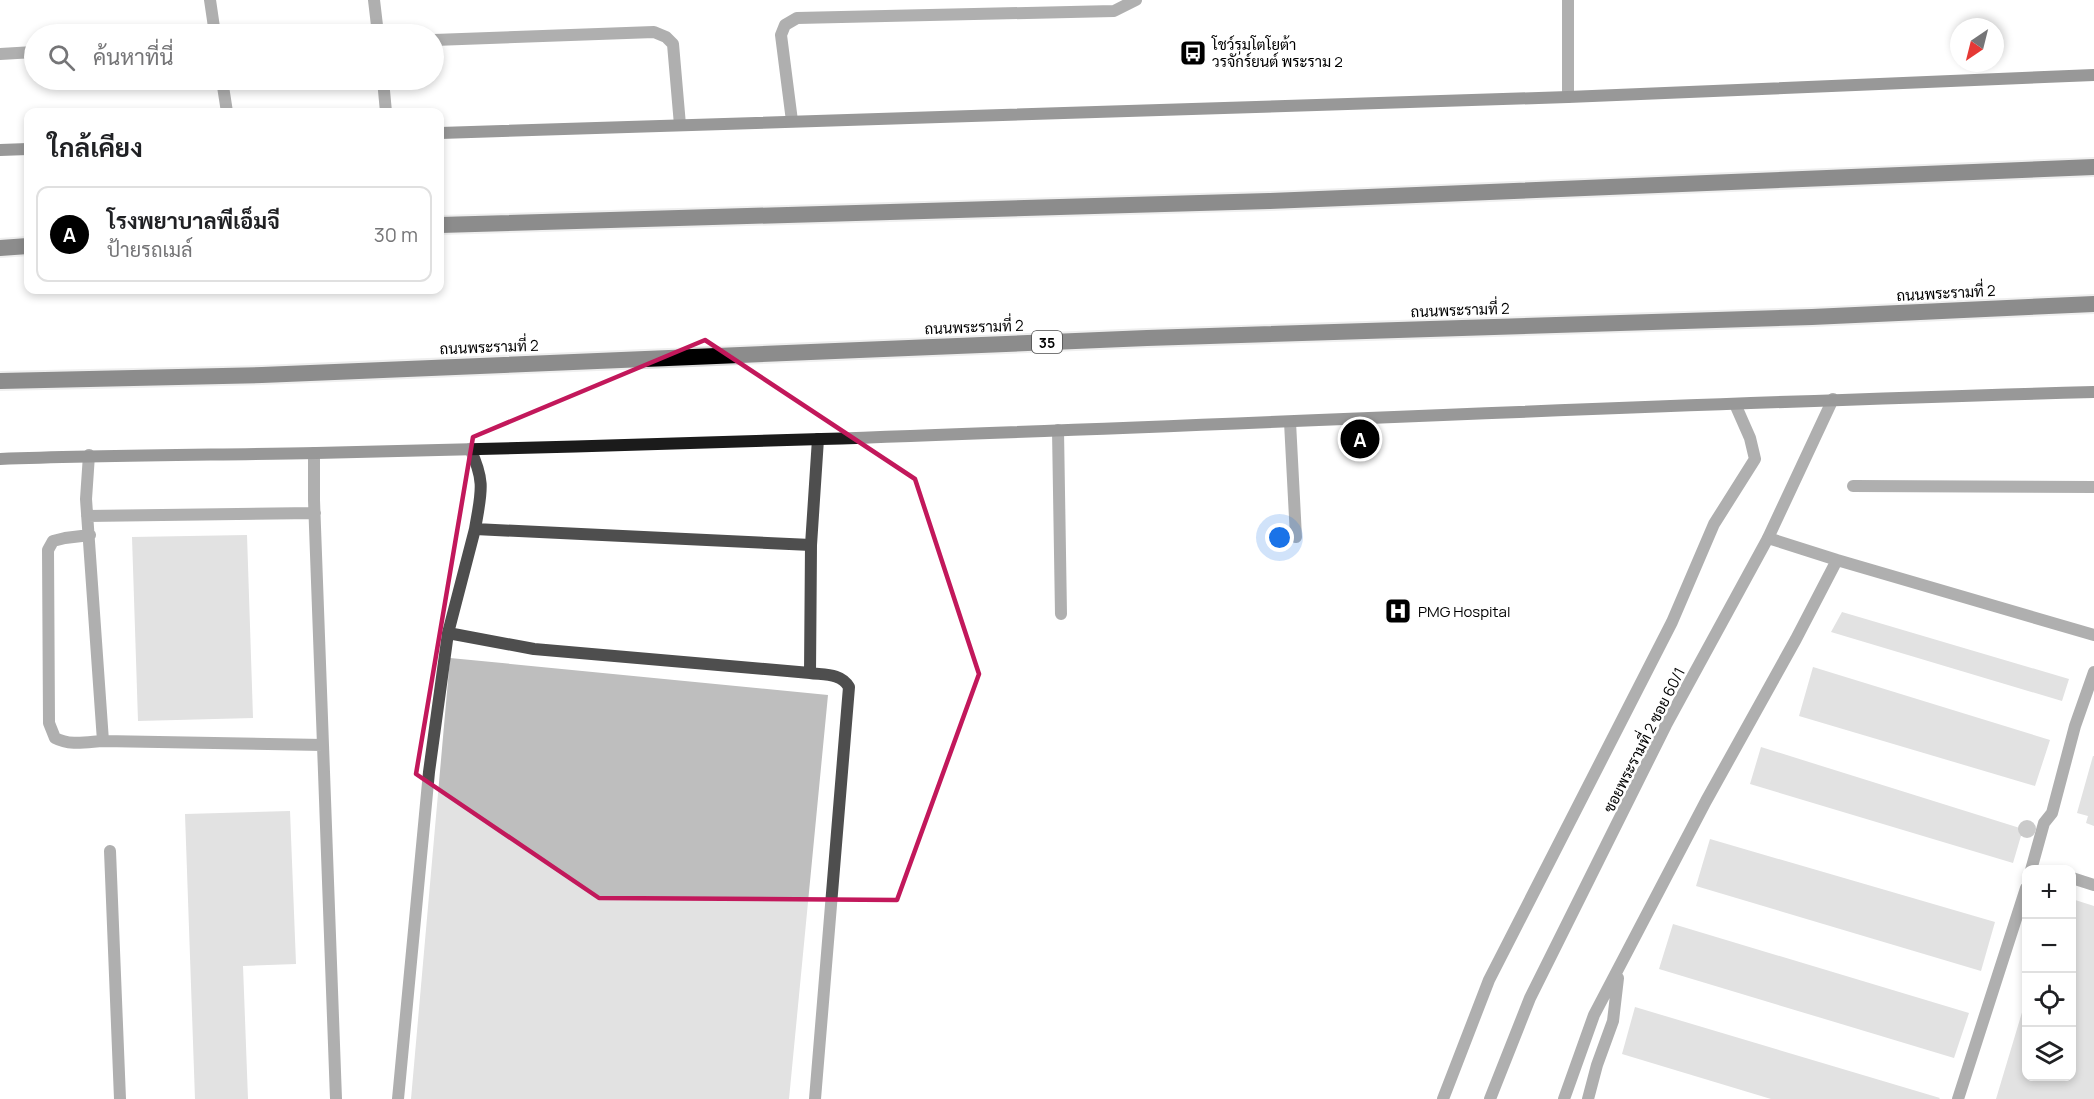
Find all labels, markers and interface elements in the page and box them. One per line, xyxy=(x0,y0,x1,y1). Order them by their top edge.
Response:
north arrow xyxy=(1950,18,2004,72)
search box xyxy=(24,24,444,90)
place label: โชว์รูมโตโยต้า วรจักร์ยนต์ พระราม 2 xyxy=(1211,34,1343,72)
bus stop icon: โชว์รูมโตโยต้า วรจักร์ยนต์ พระราม 2 xyxy=(1178,38,1208,68)
icon: search xyxy=(45,41,78,74)
text: ค้นหาที่นี่ xyxy=(93,42,173,72)
text: ใกล้เคียง xyxy=(48,129,143,165)
text: โรงพยาบาลพีเอ็มจี xyxy=(107,206,280,236)
text: A xyxy=(63,221,76,248)
text: 30 m xyxy=(374,221,418,248)
text: ป้ายรถเมล์ xyxy=(107,236,193,263)
street label: ถนนพระรามที่ 2 xyxy=(1896,276,1996,306)
street label: ถนนพระรามที่ 2 xyxy=(1410,294,1510,322)
street label: ถนนพระรามที่ 2 xyxy=(924,311,1024,339)
street label: ถนนพระรามที่ 2 xyxy=(439,331,539,359)
road number: 35 xyxy=(1032,331,1062,353)
pin: A xyxy=(1340,416,1380,462)
your location xyxy=(1265,523,1294,552)
hospital icon: PMG Hospital xyxy=(1383,596,1413,626)
place label: PMG Hospital xyxy=(1418,601,1510,622)
street label: ซอยพระรามที่ 2 ซอย 60/1 xyxy=(1595,662,1690,816)
map controls xyxy=(2022,865,2076,1081)
button: + xyxy=(2022,865,2076,919)
button: − xyxy=(2022,919,2076,973)
button: locate xyxy=(2022,973,2076,1027)
button: layers xyxy=(2022,1027,2076,1081)

